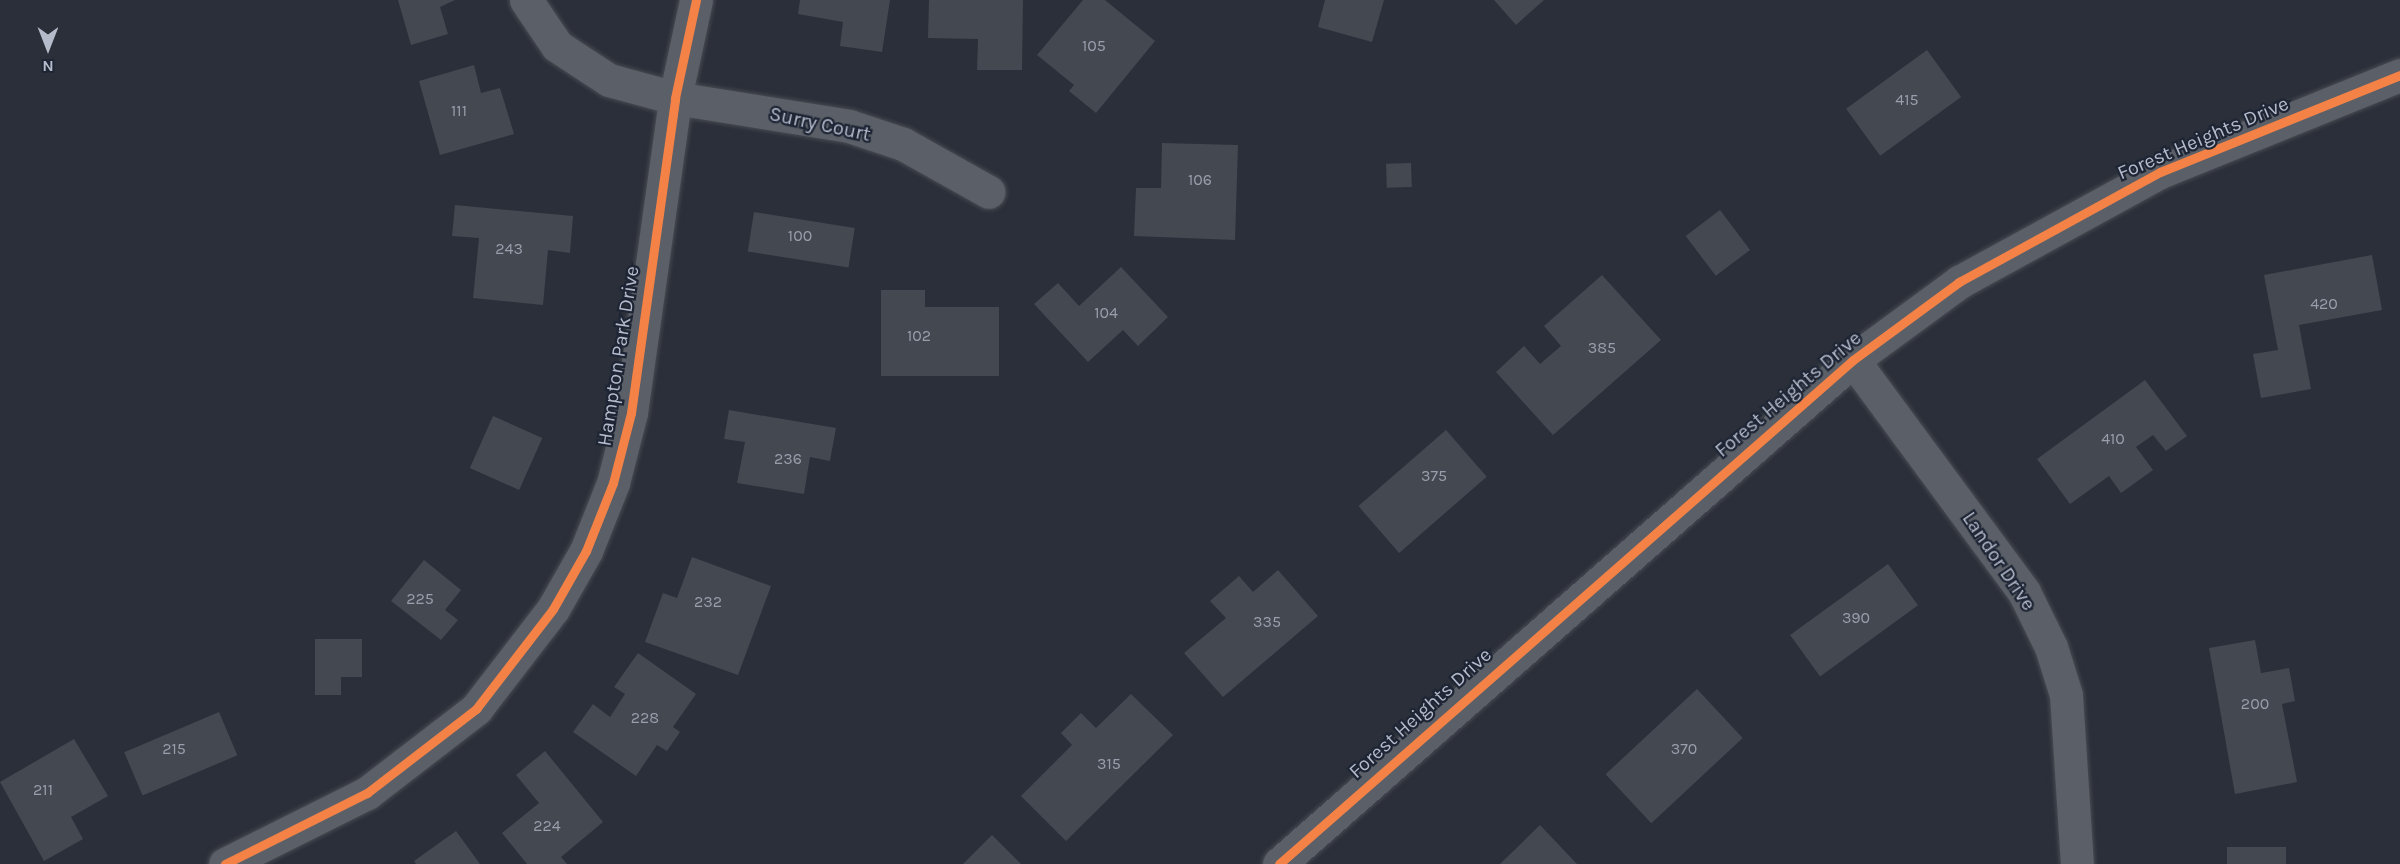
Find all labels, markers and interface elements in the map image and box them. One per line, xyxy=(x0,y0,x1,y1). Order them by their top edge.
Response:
north arrow xyxy=(18,18,78,78)
house number: 105 xyxy=(1082,36,1106,56)
text: N xyxy=(42,57,54,76)
house number: 415 xyxy=(1895,90,1919,110)
street label: Forest Heights Drive xyxy=(2114,91,2292,185)
house number: 111 xyxy=(451,101,467,121)
street label: Surry Court xyxy=(767,102,873,146)
house number: 106 xyxy=(1188,170,1212,190)
house number: 100 xyxy=(788,226,812,246)
house number: 243 xyxy=(495,239,523,259)
street label: Hampton Park Drive xyxy=(592,264,644,448)
house number: 420 xyxy=(2310,294,2338,314)
house number: 104 xyxy=(1094,303,1118,323)
house number: 102 xyxy=(907,326,931,346)
street label: Forest Heights Drive xyxy=(1710,326,1866,462)
house number: 385 xyxy=(1588,338,1616,358)
house number: 410 xyxy=(2101,429,2125,449)
house number: 236 xyxy=(774,449,802,469)
house number: 375 xyxy=(1421,466,1447,486)
street label: Landor Drive xyxy=(1957,507,2041,615)
house number: 225 xyxy=(406,589,434,609)
house number: 232 xyxy=(694,592,722,612)
house number: 390 xyxy=(1842,608,1870,628)
house number: 335 xyxy=(1253,612,1281,632)
street label: Forest Heights Drive xyxy=(1344,643,1496,783)
house number: 200 xyxy=(2241,694,2269,714)
house number: 228 xyxy=(631,708,659,728)
house number: 215 xyxy=(162,739,186,759)
house number: 370 xyxy=(1671,739,1697,759)
house number: 315 xyxy=(1097,754,1121,774)
house number: 211 xyxy=(33,780,53,800)
house number: 224 xyxy=(533,816,561,836)

